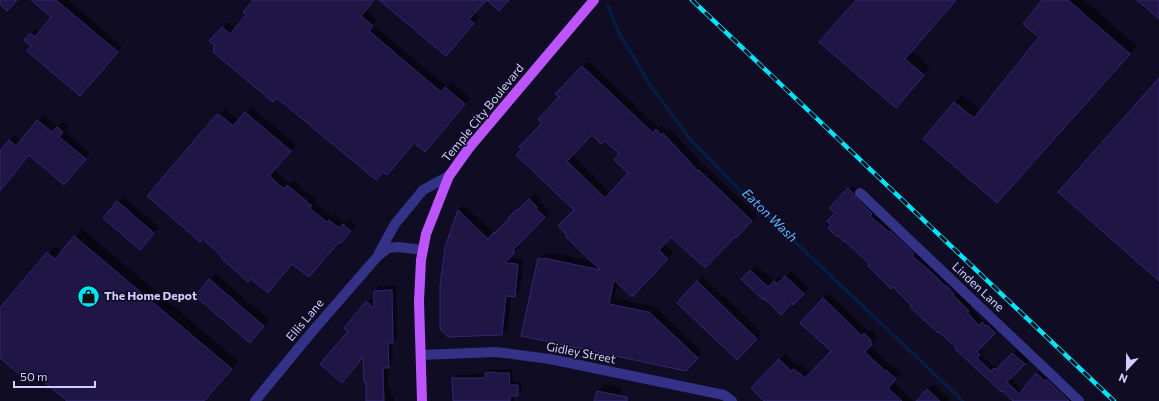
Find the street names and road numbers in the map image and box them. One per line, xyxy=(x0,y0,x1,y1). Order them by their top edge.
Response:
street label: Temple City Boulevard xyxy=(438,61,526,164)
street label: Linden Lane xyxy=(950,259,1007,314)
street label: Ellis Lane xyxy=(283,296,326,343)
street label: Gidley Street xyxy=(545,338,617,366)

